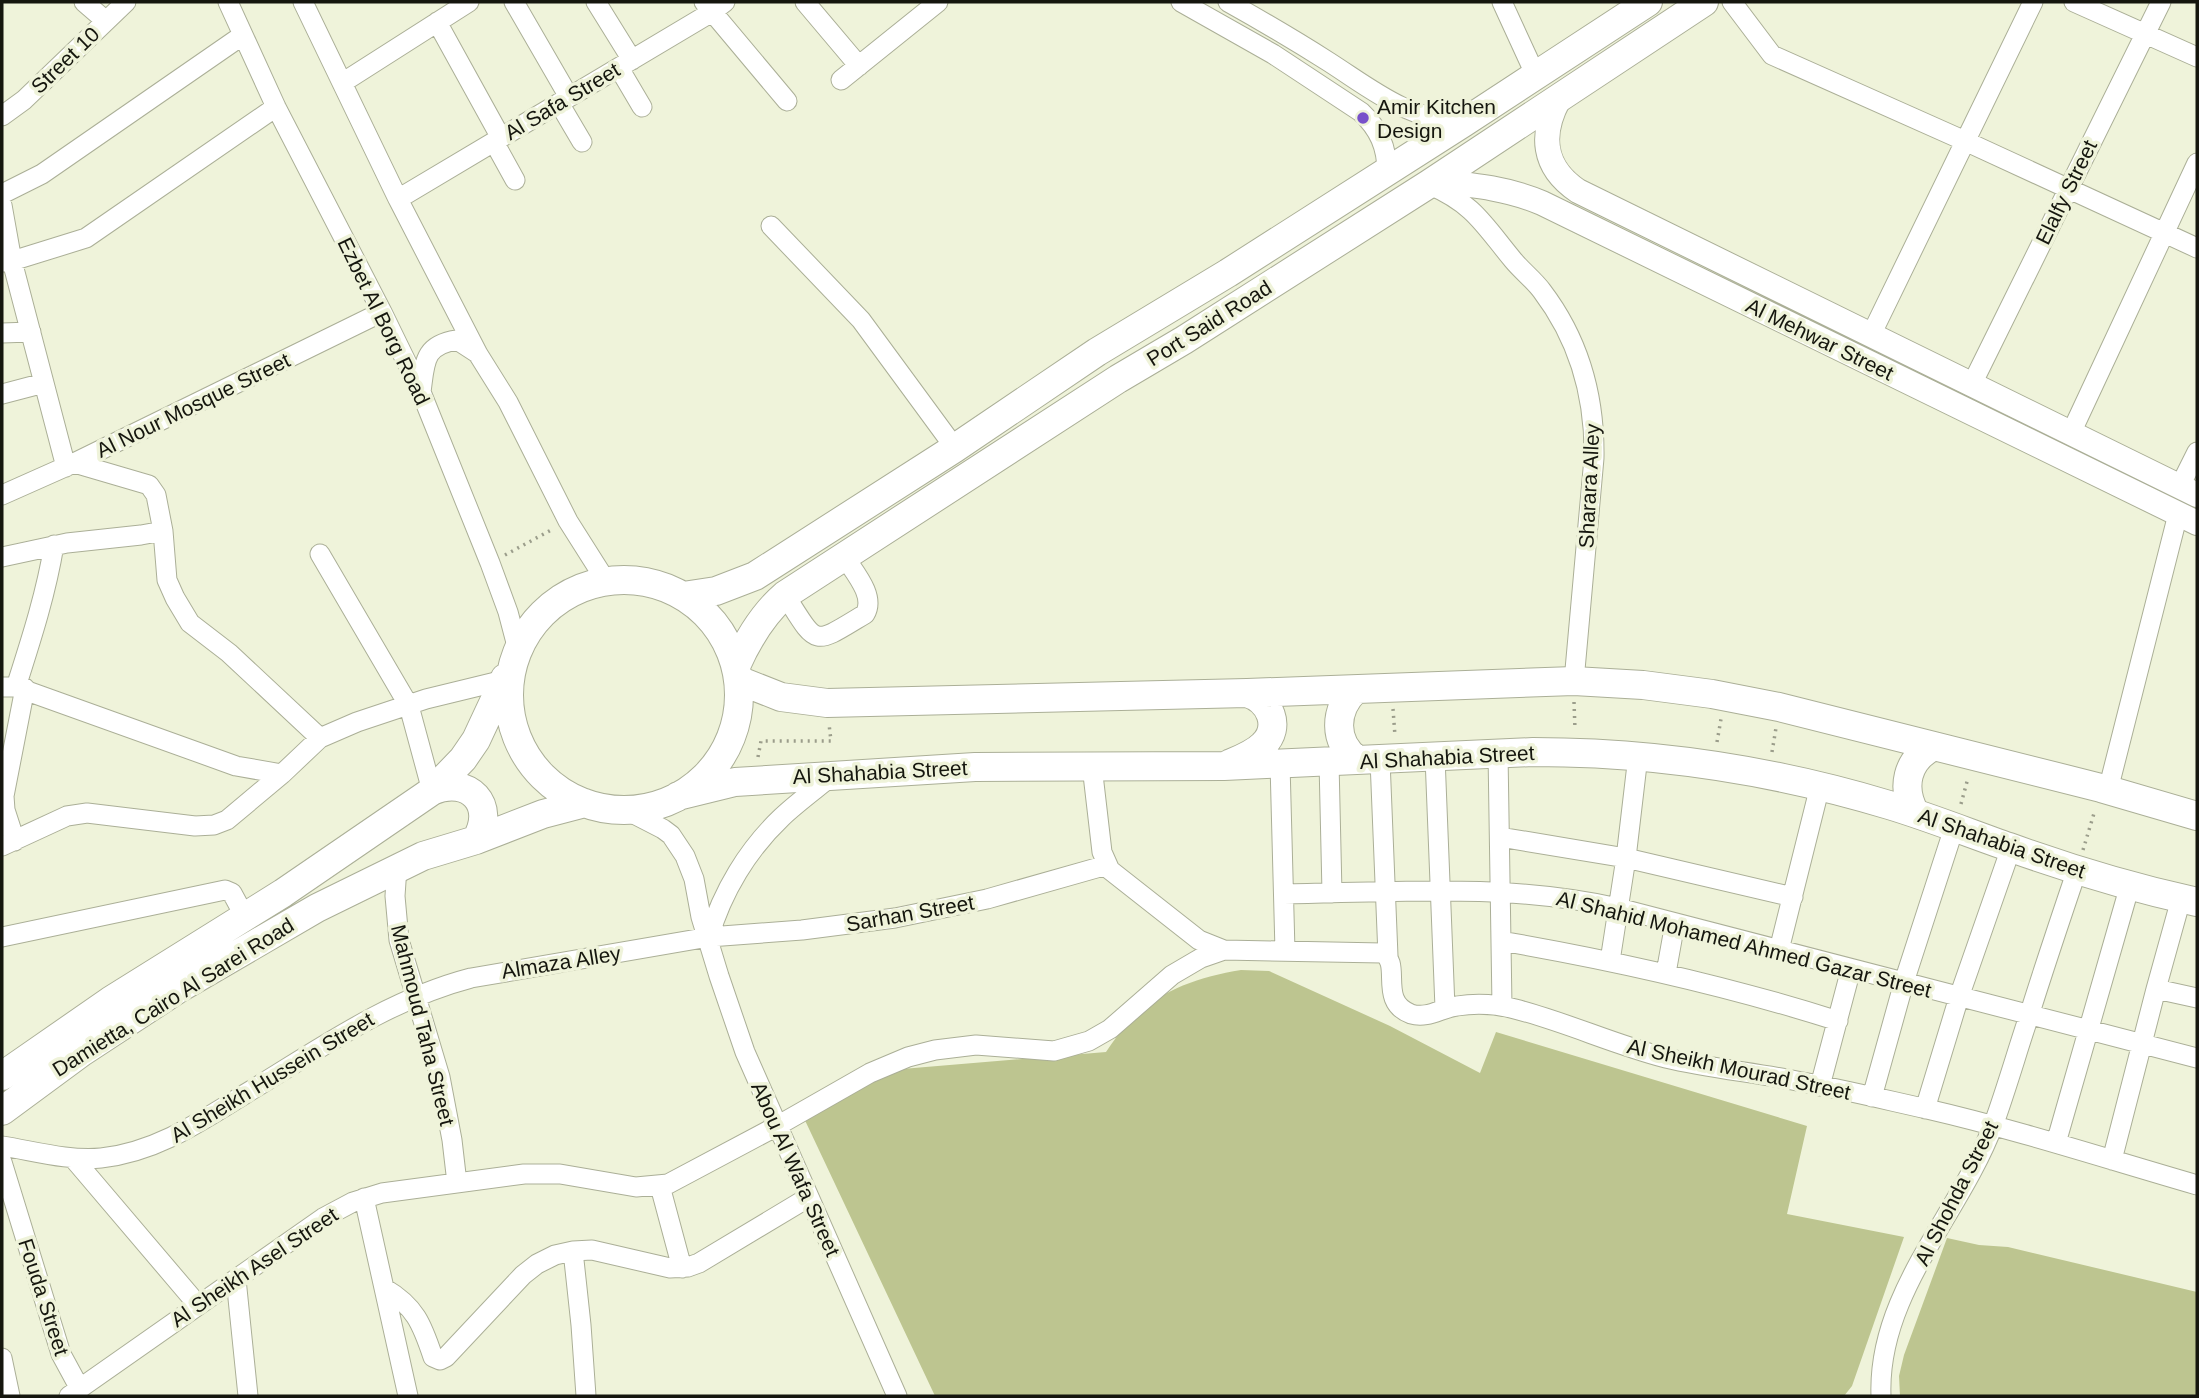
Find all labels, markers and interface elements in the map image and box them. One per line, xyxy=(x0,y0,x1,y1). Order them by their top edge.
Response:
street label: Street 10 xyxy=(26,22,104,98)
street label: Al Safa Street xyxy=(501,58,624,144)
place label: Amir Kitchen Design xyxy=(1377,95,1496,142)
marker: Amir Kitchen Design xyxy=(1355,110,1371,126)
street label: Elalfy Street xyxy=(2031,136,2101,248)
street label: Ezbet Al Borg Road xyxy=(333,234,435,408)
street label: Port Said Road xyxy=(1143,276,1275,370)
street label: Al Mehwar Street xyxy=(1743,293,1898,385)
street label: Al Nour Mosque Street xyxy=(92,348,294,462)
street label: Sharara Alley xyxy=(1574,423,1604,549)
street label: Al Shahabia Street xyxy=(1359,741,1535,773)
street label: Al Shahabia Street xyxy=(792,756,968,788)
street label: Al Shahabia Street xyxy=(1915,804,2089,882)
street label: Al Shahid Mohamed Ahmed Gazar Street xyxy=(1554,886,1934,1002)
street label: Sarhan Street xyxy=(844,890,976,936)
street label: Damietta, Cairo Al Sarei Road xyxy=(48,913,298,1081)
street label: Mahmoud Taha Street xyxy=(387,922,459,1128)
street label: Almaza Alley xyxy=(500,941,623,983)
street label: Al Sheikh Hussein Street xyxy=(167,1007,378,1147)
street label: Al Sheikh Mourad Street xyxy=(1625,1034,1853,1104)
street label: Abou Al Wafa Street xyxy=(747,1078,845,1260)
street label: Al Shohda Street xyxy=(1910,1117,2002,1269)
street label: Al Sheikh Asel Street xyxy=(166,1203,342,1331)
street label: Fouda Street xyxy=(14,1236,74,1358)

